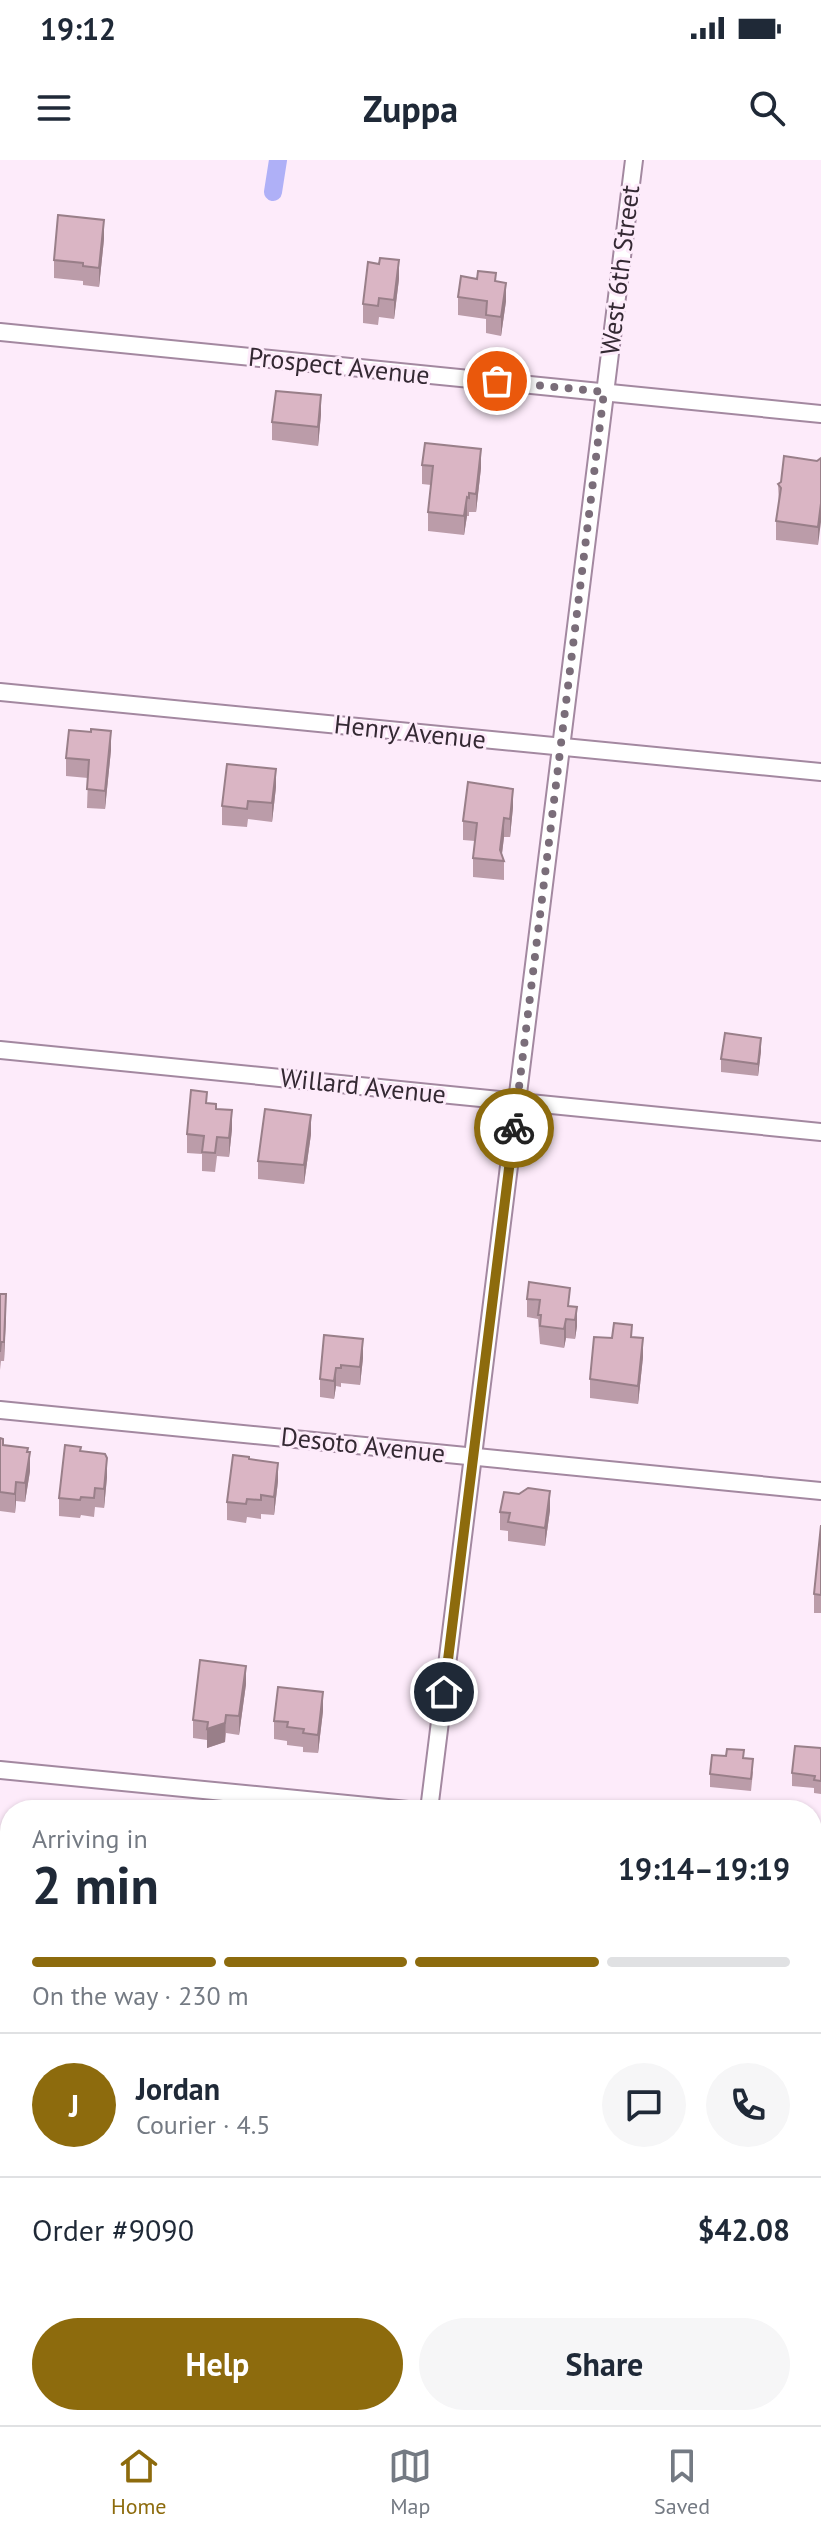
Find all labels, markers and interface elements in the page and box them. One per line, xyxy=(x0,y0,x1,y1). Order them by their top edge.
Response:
text: 19:12 xyxy=(40,9,116,48)
text: Zuppa xyxy=(363,85,458,132)
icon: menu xyxy=(32,86,76,130)
icon: search xyxy=(745,86,789,130)
street label: West 6th Street xyxy=(593,183,646,357)
street label: Prospect Avenue xyxy=(247,340,431,391)
pin xyxy=(463,347,531,415)
icon: bag xyxy=(475,359,519,403)
street label: Henry Avenue xyxy=(333,707,487,756)
street label: Willard Avenue xyxy=(278,1060,448,1111)
courier xyxy=(474,1088,554,1168)
icon: bike xyxy=(492,1106,536,1150)
street label: Desoto Avenue xyxy=(279,1419,447,1470)
pin xyxy=(410,1658,478,1726)
icon: home xyxy=(422,1670,466,1714)
text: Arriving in xyxy=(32,1822,148,1855)
text: 19:14–19:19 xyxy=(618,1849,790,1888)
text: 2 min xyxy=(32,1851,159,1918)
text: On the way · 230 m xyxy=(32,1979,249,2012)
button: chat xyxy=(602,2063,686,2147)
button: phone xyxy=(706,2063,790,2147)
text: Jordan xyxy=(136,2069,220,2108)
text: J xyxy=(69,2086,79,2125)
text: Courier · 4.5 xyxy=(136,2108,270,2141)
text: Order #9090 xyxy=(32,2210,194,2249)
text: $42.08 xyxy=(698,2210,790,2249)
button: Help xyxy=(32,2318,403,2410)
button: Share xyxy=(419,2318,790,2410)
tab: Home xyxy=(111,2444,167,2520)
tab: Map xyxy=(388,2444,432,2520)
tab: Saved xyxy=(654,2444,710,2520)

